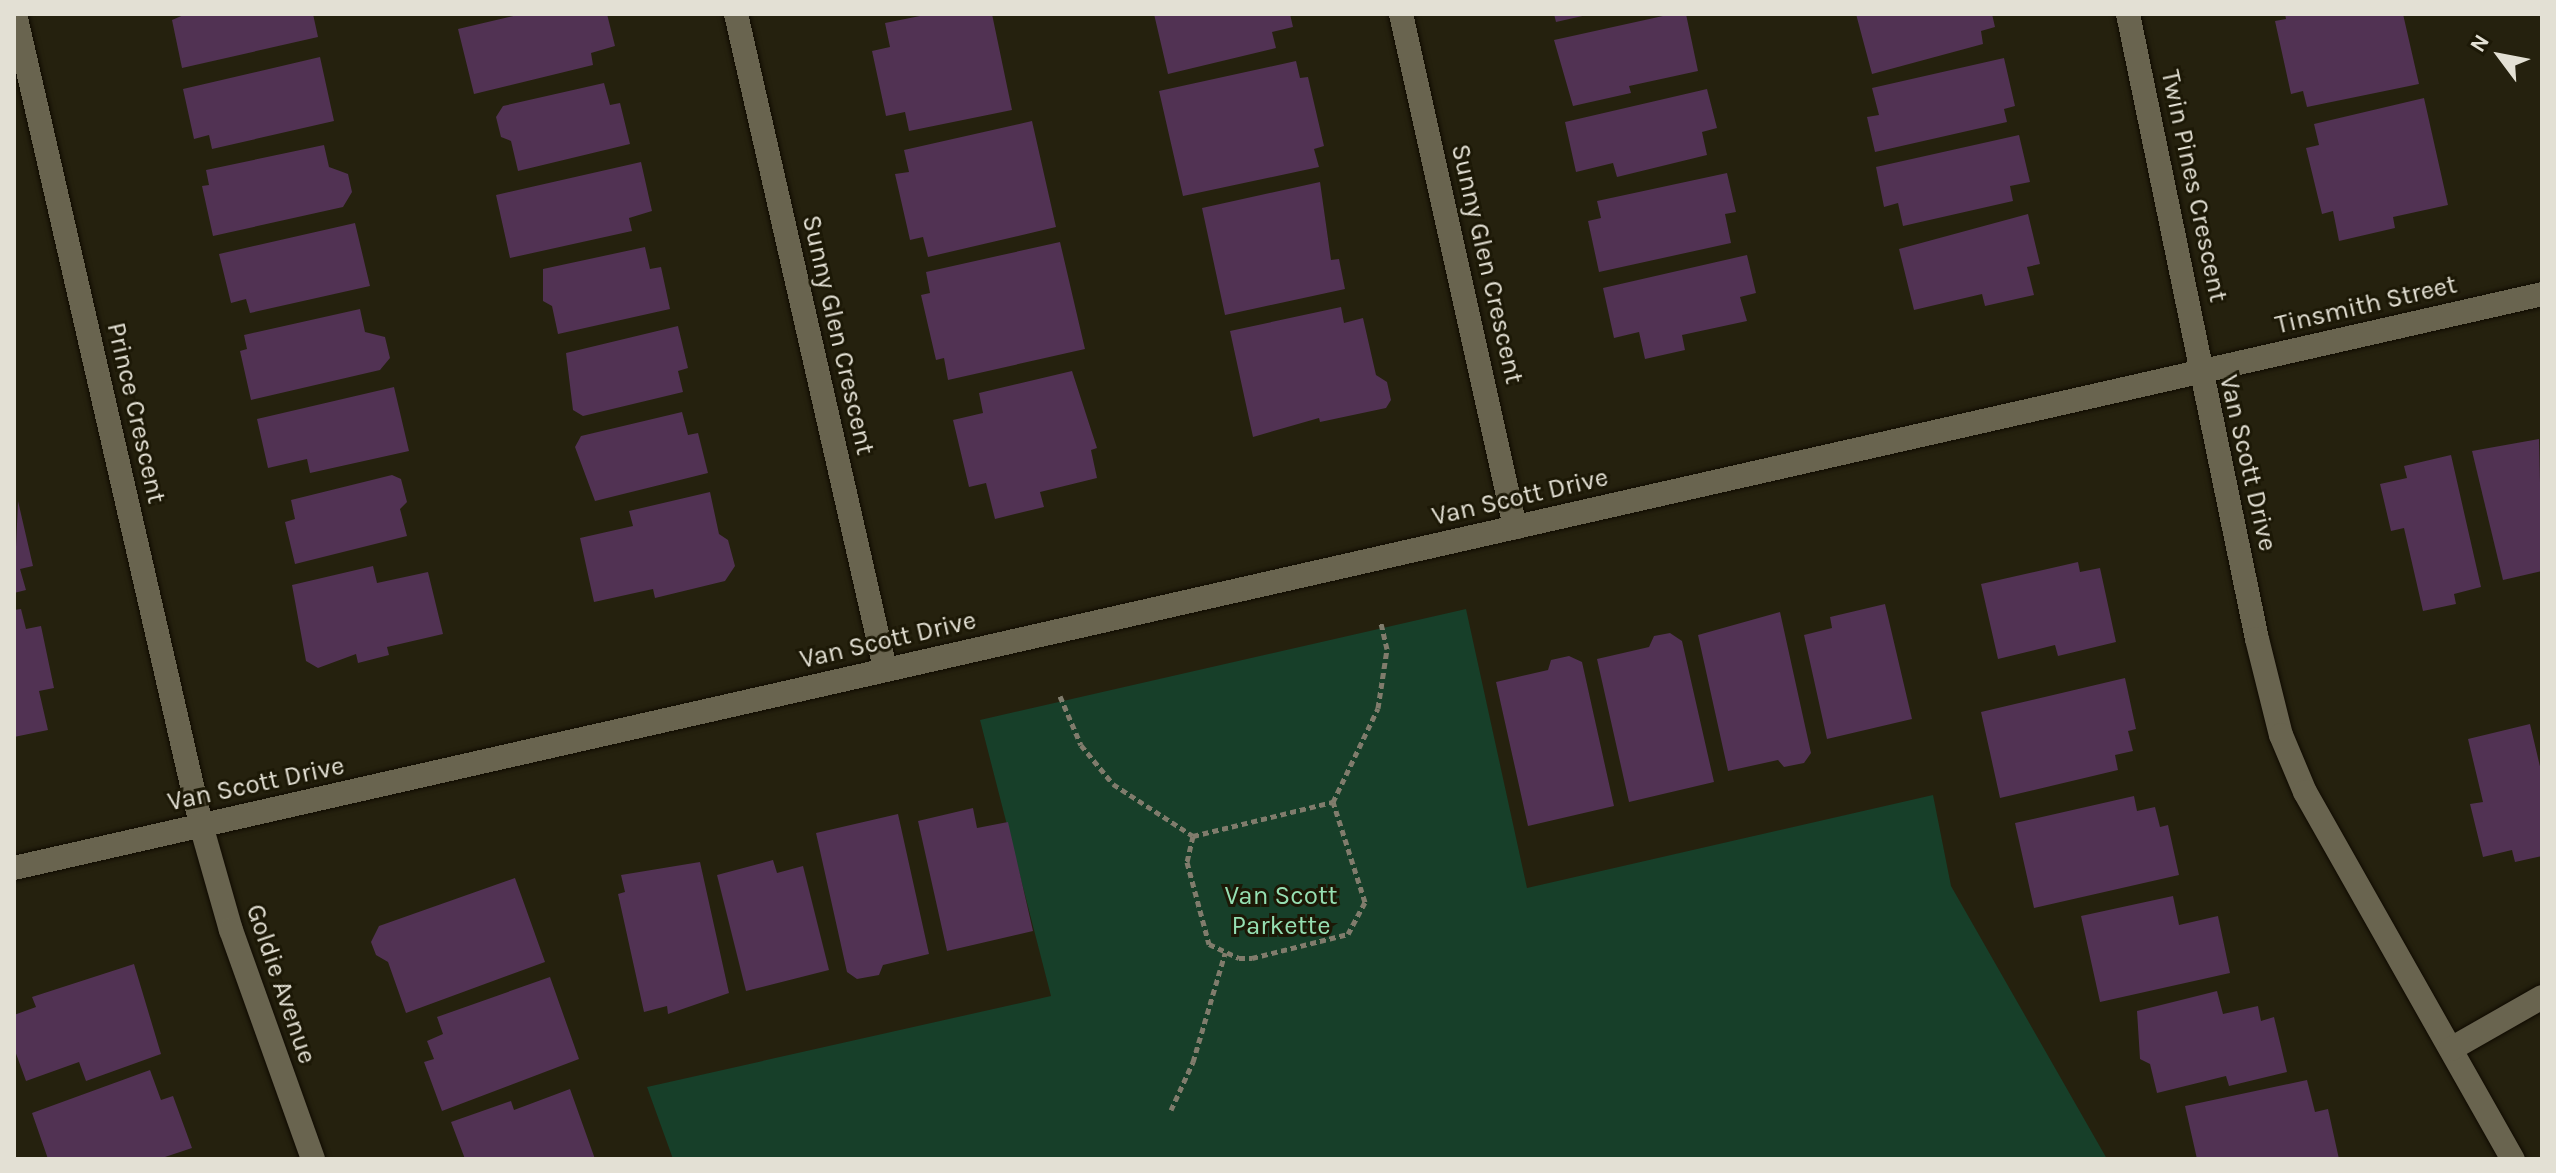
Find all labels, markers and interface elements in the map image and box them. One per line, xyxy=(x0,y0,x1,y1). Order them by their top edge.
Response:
north arrow xyxy=(2460,16,2540,96)
text: N xyxy=(2464,30,2495,57)
street label: Twin Pines Crescent xyxy=(2154,67,2234,305)
street label: Sunny Glen Crescent xyxy=(1444,141,1530,387)
street label: Sunny Glen Crescent xyxy=(795,212,881,458)
street label: Tinsmith Street xyxy=(2272,269,2460,341)
street label: Prince Crescent xyxy=(100,319,172,507)
street label: Van Scott Drive xyxy=(2213,372,2283,554)
street label: Van Scott Drive xyxy=(1429,462,1611,532)
street label: Van Scott Drive xyxy=(797,605,979,675)
street label: Van Scott Drive xyxy=(165,750,347,818)
park label: Van Scott Parkette xyxy=(1225,880,1337,942)
street label: Goldie Avenue xyxy=(239,900,323,1068)

